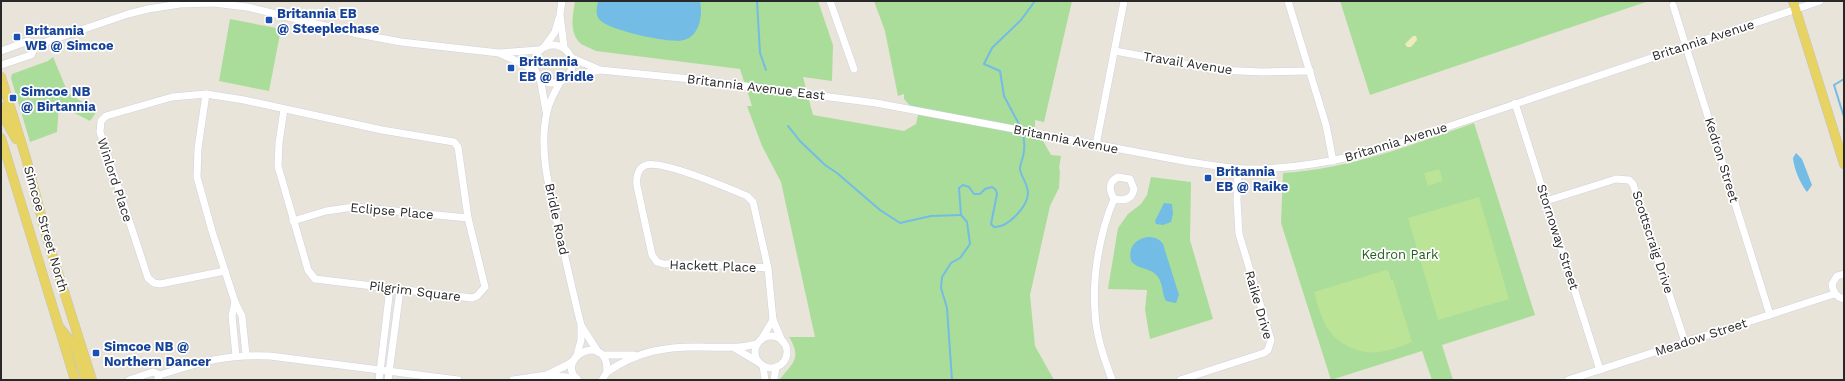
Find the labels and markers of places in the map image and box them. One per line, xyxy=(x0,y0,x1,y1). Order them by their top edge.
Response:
place label: Britannia EB @ Steeplechase xyxy=(277,6,380,36)
marker: Britannia EB @ Steeplechase xyxy=(264,15,274,25)
place label: Britannia WB @ Simcoe xyxy=(25,23,114,53)
marker: Britannia WB @ Simcoe xyxy=(12,32,22,42)
place label: Britannia EB @ Bridle xyxy=(519,54,594,84)
marker: Britannia EB @ Bridle xyxy=(506,63,516,73)
place label: Simcoe NB @ Birtannia xyxy=(21,84,96,114)
marker: Simcoe NB @ Birtannia xyxy=(8,93,18,103)
place label: Britannia EB @ Raike xyxy=(1216,164,1289,194)
marker: Britannia EB @ Raike xyxy=(1203,173,1213,183)
place label: Simcoe NB @ Northern Dancer xyxy=(104,339,211,369)
marker: Simcoe NB @ Northern Dancer xyxy=(91,348,101,358)

